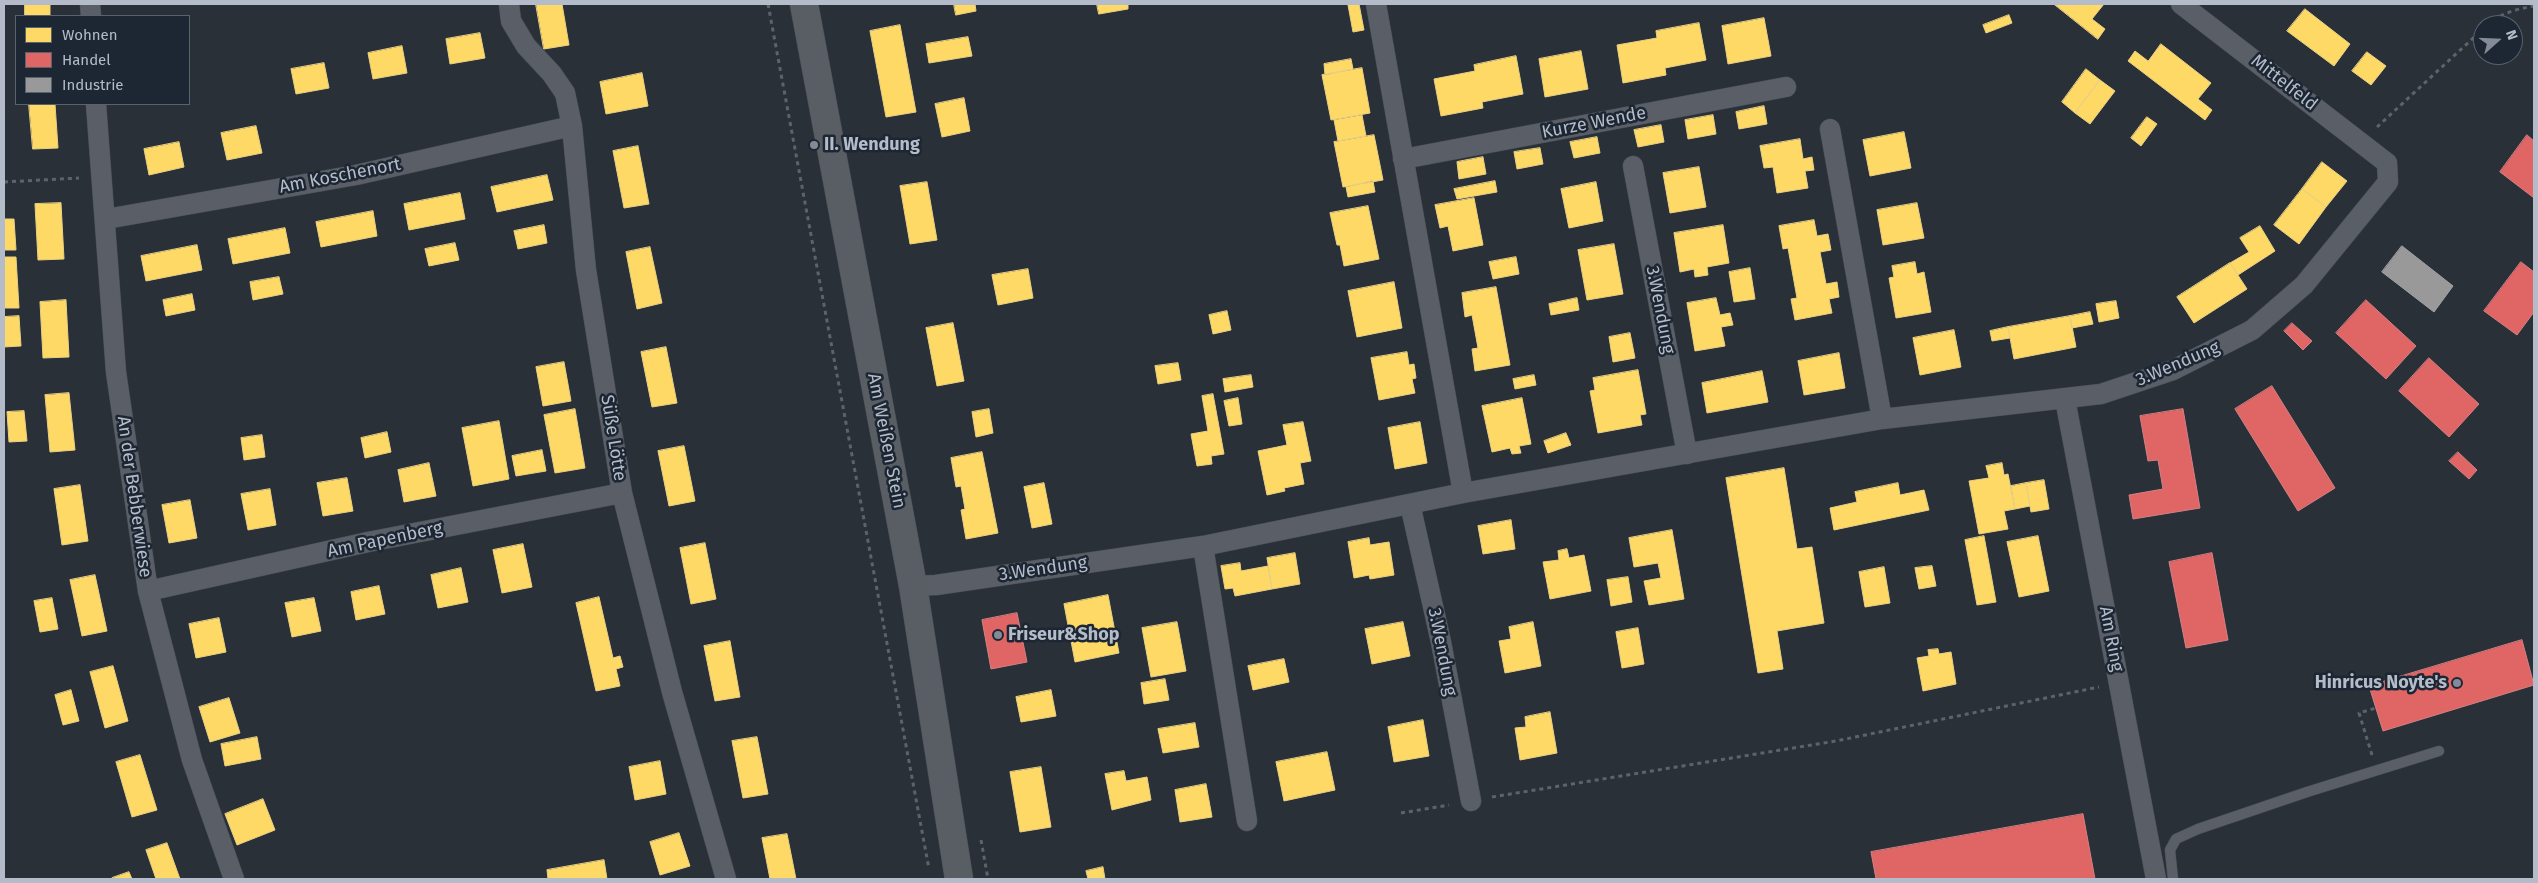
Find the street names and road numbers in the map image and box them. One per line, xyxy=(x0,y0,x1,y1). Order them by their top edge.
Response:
street label: Mittelfeld xyxy=(2246,50,2322,116)
street label: Kurze Wende xyxy=(1540,102,1648,144)
street label: Am Koschenort xyxy=(277,154,403,198)
street label: 3.Wendung xyxy=(1641,264,1679,356)
street label: 3.Wendung xyxy=(2133,337,2223,391)
street label: Am Weißen Stein xyxy=(862,372,910,510)
street label: Süße Lötte xyxy=(596,393,630,483)
street label: An der Bebberwiese xyxy=(112,415,156,579)
street label: Am Papenberg xyxy=(325,517,445,563)
street label: 3.Wendung xyxy=(997,552,1089,586)
street label: Am Ring xyxy=(2094,604,2128,674)
street label: 3.Wendung xyxy=(1423,606,1461,698)

